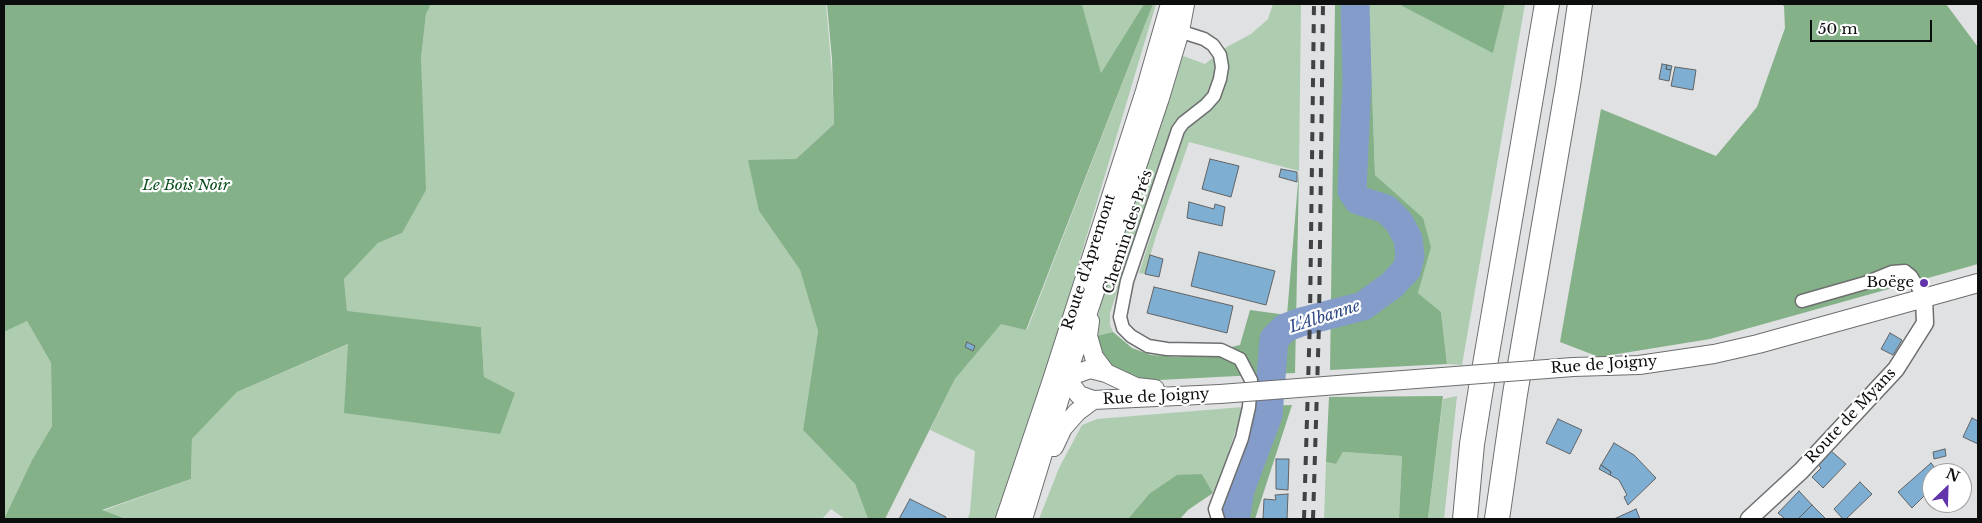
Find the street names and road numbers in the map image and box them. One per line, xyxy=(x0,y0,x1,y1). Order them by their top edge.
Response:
street label: Chemin des Prés xyxy=(1099,168,1157,296)
street label: Route d'Apremont xyxy=(1059,192,1119,332)
street label: Rue de Joigny xyxy=(1550,352,1658,378)
street label: Route de Myans xyxy=(1802,365,1900,467)
street label: Rue de Joigny xyxy=(1102,385,1210,409)

